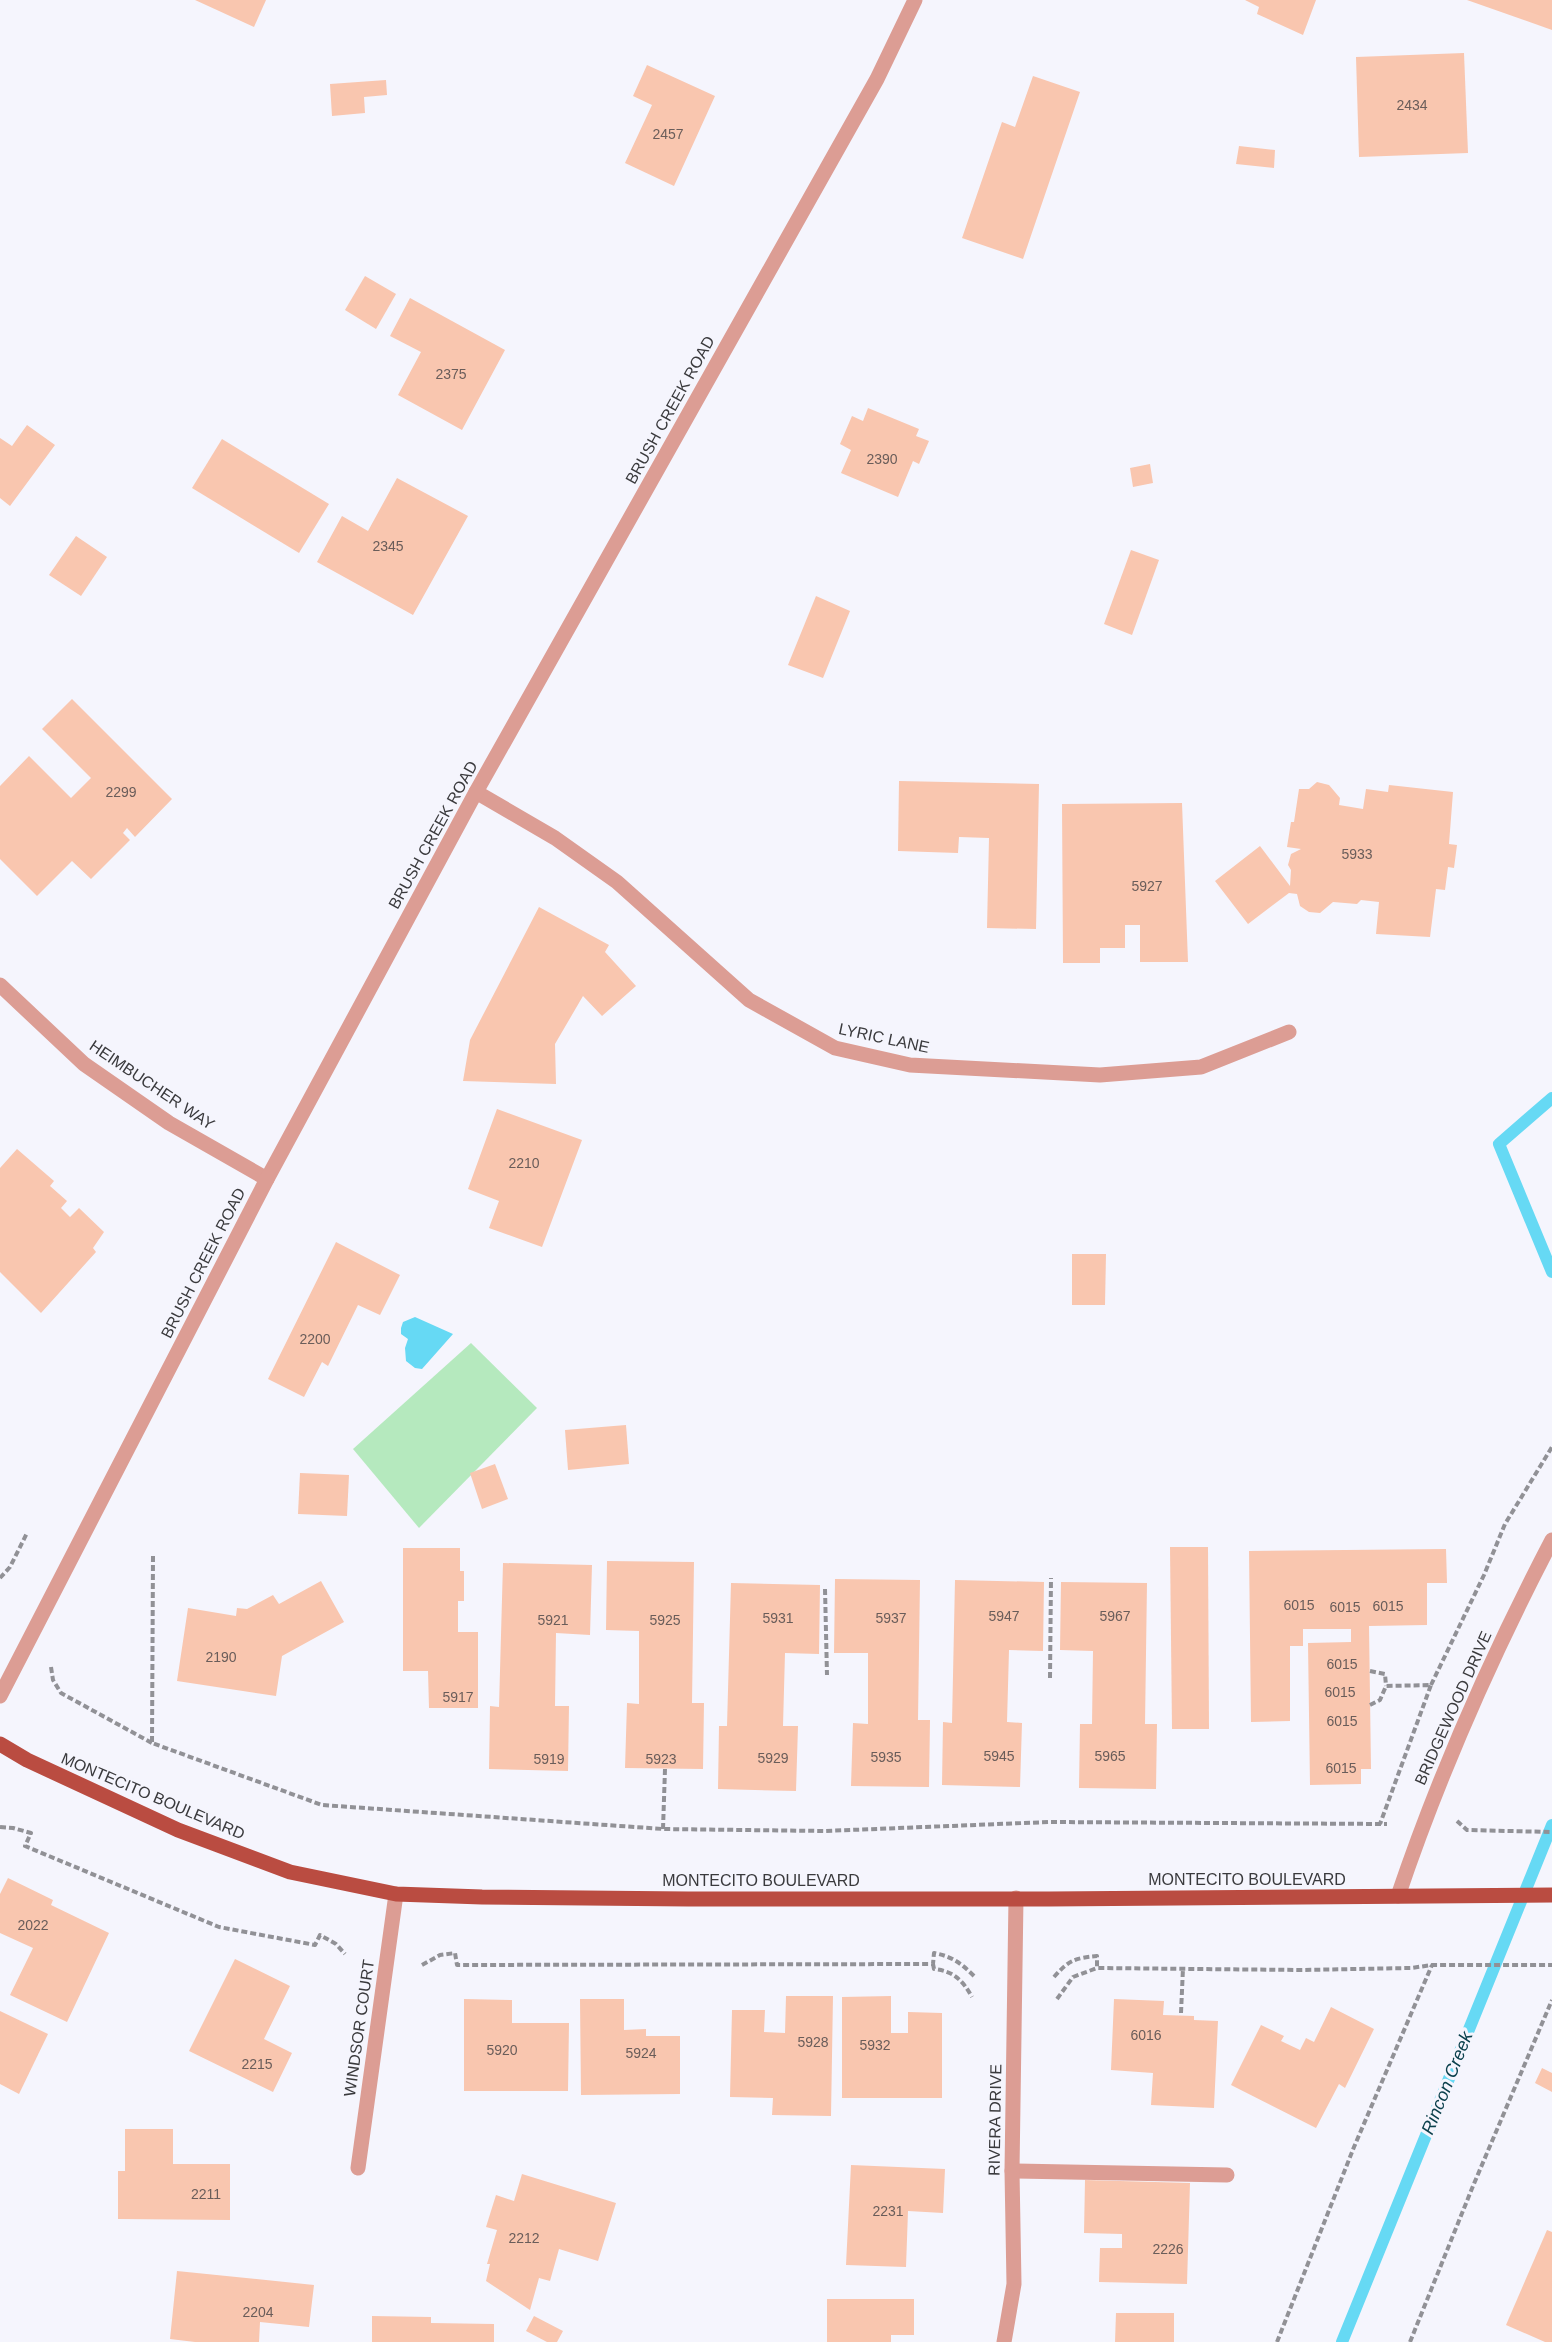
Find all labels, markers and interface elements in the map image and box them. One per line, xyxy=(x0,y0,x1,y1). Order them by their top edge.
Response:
house number: 2434 xyxy=(1396,97,1428,113)
house number: 2457 xyxy=(652,126,684,142)
street label: BRUSH CREEK ROAD xyxy=(622,333,718,487)
house number: 2375 xyxy=(435,366,467,382)
house number: 2390 xyxy=(866,451,898,467)
house number: 2345 xyxy=(372,538,404,554)
street label: BRUSH CREEK ROAD xyxy=(385,758,481,912)
house number: 2299 xyxy=(105,784,137,800)
house number: 5933 xyxy=(1341,846,1373,862)
house number: 5927 xyxy=(1131,878,1163,894)
street label: LYRIC LANE xyxy=(837,1020,931,1056)
street label: HEIMBUCHER WAY xyxy=(86,1037,218,1133)
house number: 2210 xyxy=(508,1155,540,1171)
street label: BRUSH CREEK ROAD xyxy=(158,1185,248,1341)
house number: 2200 xyxy=(299,1331,331,1347)
house number: 6015 xyxy=(1283,1597,1315,1613)
house number: 6015 xyxy=(1372,1598,1404,1614)
house number: 6015 xyxy=(1329,1599,1361,1615)
house number: 5947 xyxy=(988,1608,1020,1624)
house number: 5967 xyxy=(1099,1608,1131,1624)
house number: 5931 xyxy=(762,1610,794,1626)
house number: 5937 xyxy=(875,1610,907,1626)
house number: 5921 xyxy=(537,1612,569,1628)
house number: 5925 xyxy=(649,1612,681,1628)
street label: BRIDGEWOOD DRIVE xyxy=(1411,1629,1495,1787)
house number: 2190 xyxy=(205,1649,237,1665)
house number: 6015 xyxy=(1326,1656,1358,1672)
house number: 6015 xyxy=(1324,1684,1356,1700)
house number: 5917 xyxy=(442,1689,474,1705)
house number: 6015 xyxy=(1326,1713,1358,1729)
house number: 5945 xyxy=(983,1748,1015,1764)
house number: 5965 xyxy=(1094,1748,1126,1764)
house number: 5935 xyxy=(870,1749,902,1765)
street label: MONTECITO BOULEVARD xyxy=(59,1750,247,1842)
house number: 5929 xyxy=(757,1750,789,1766)
house number: 5919 xyxy=(533,1751,565,1767)
house number: 5923 xyxy=(645,1751,677,1767)
house number: 6015 xyxy=(1325,1760,1357,1776)
street label: MONTECITO BOULEVARD xyxy=(1148,1871,1346,1888)
street label: MONTECITO BOULEVARD xyxy=(662,1872,860,1889)
house number: 2022 xyxy=(17,1917,49,1933)
street label: WINDSOR COURT xyxy=(341,1958,377,2098)
house number: 6016 xyxy=(1130,2027,1162,2043)
water label: Rincon Creek xyxy=(1417,2028,1477,2137)
house number: 5928 xyxy=(797,2034,829,2050)
house number: 5932 xyxy=(859,2037,891,2053)
house number: 5920 xyxy=(486,2042,518,2058)
house number: 5924 xyxy=(625,2045,657,2061)
house number: 2215 xyxy=(241,2056,273,2072)
street label: RIVERA DRIVE xyxy=(986,2064,1004,2176)
house number: 2211 xyxy=(191,2186,221,2202)
house number: 2231 xyxy=(872,2203,904,2219)
house number: 2212 xyxy=(508,2230,540,2246)
house number: 2226 xyxy=(1152,2241,1184,2257)
house number: 2204 xyxy=(242,2304,274,2320)

